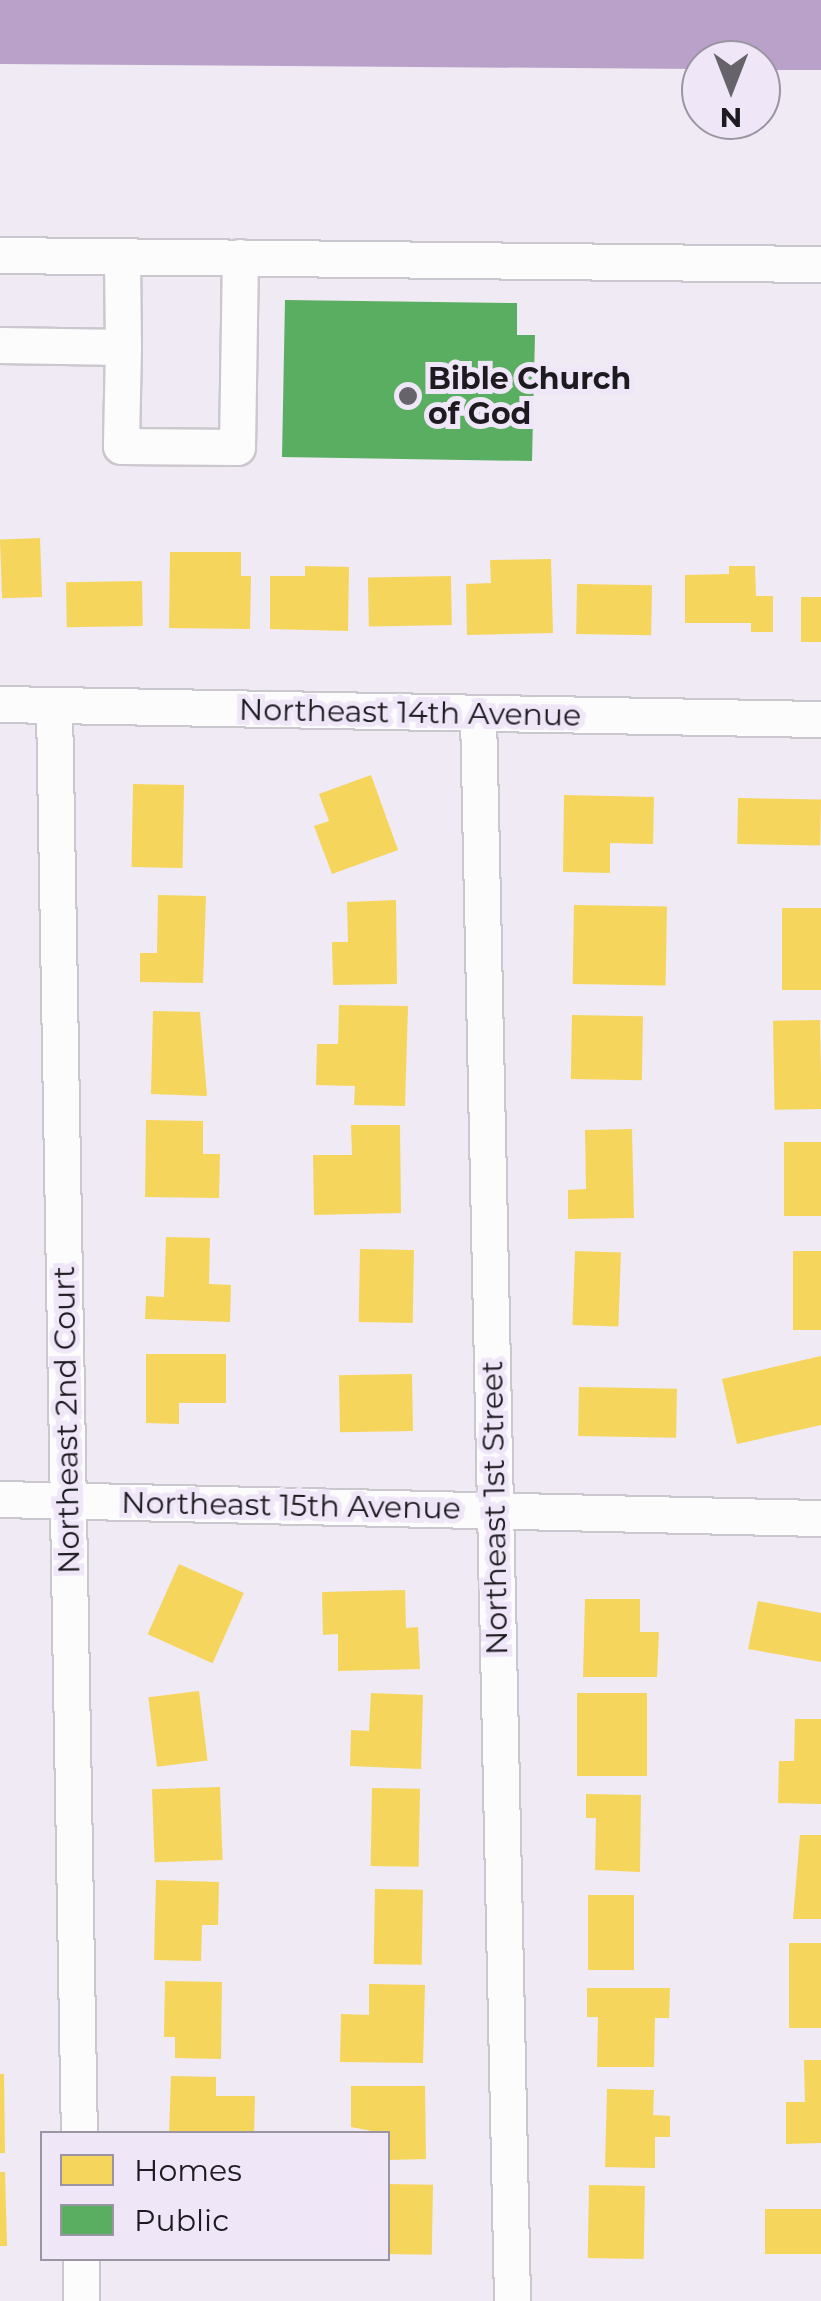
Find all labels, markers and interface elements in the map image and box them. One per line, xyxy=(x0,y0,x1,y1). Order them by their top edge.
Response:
north arrow xyxy=(681,40,781,140)
text: N xyxy=(720,101,742,135)
place label: Bible Church of God xyxy=(428,361,631,432)
marker: Bible Church of God xyxy=(397,385,419,407)
street label: Northeast 14th Avenue xyxy=(239,692,581,734)
street label: Northeast 2nd Court xyxy=(46,1266,88,1574)
street label: Northeast 1st Street xyxy=(474,1361,516,1655)
street label: Northeast 15th Avenue xyxy=(121,1485,461,1527)
legend xyxy=(40,2131,390,2261)
text: Homes xyxy=(134,2152,242,2189)
text: Public xyxy=(134,2202,229,2239)

